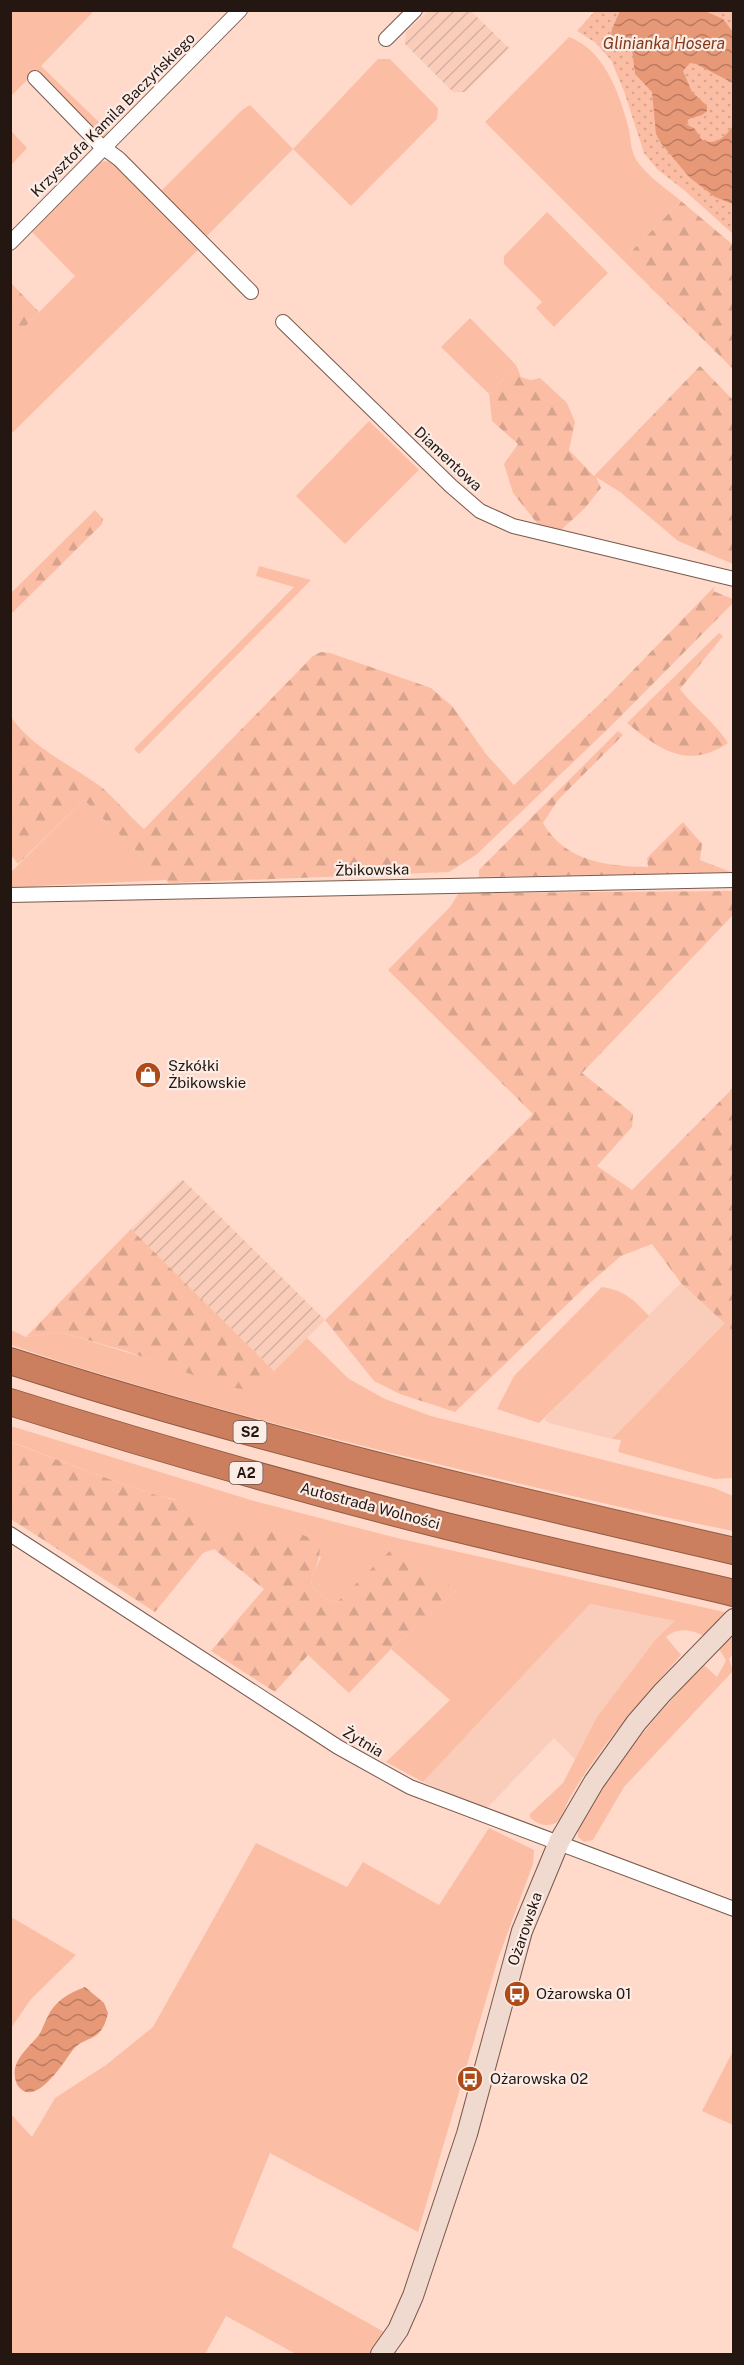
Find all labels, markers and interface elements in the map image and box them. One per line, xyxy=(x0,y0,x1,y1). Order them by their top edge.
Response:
street label: Krzysztofa Kamila Baczyńskiego xyxy=(27,29,198,200)
water label: Glinianka Hosera xyxy=(603,34,725,53)
street label: Diamentowa xyxy=(411,423,486,494)
street label: Żbikowska xyxy=(335,859,409,879)
place label: Szkółki Żbikowskie xyxy=(168,1057,246,1091)
shop icon: Szkółki Żbikowskie xyxy=(133,1060,163,1090)
road number: S2 xyxy=(234,1421,266,1443)
road number: A2 xyxy=(230,1462,262,1484)
street label: Autostrada Wolności xyxy=(298,1479,442,1532)
street label: Żytnia xyxy=(340,1722,387,1760)
street label: Ożarowska xyxy=(504,1890,545,1968)
bus stop icon: Ożarowska 01 xyxy=(502,1979,532,2009)
place label: Ożarowska 01 xyxy=(536,1985,631,2002)
bus stop icon: Ożarowska 02 xyxy=(455,2064,485,2094)
place label: Ożarowska 02 xyxy=(490,2070,588,2087)

